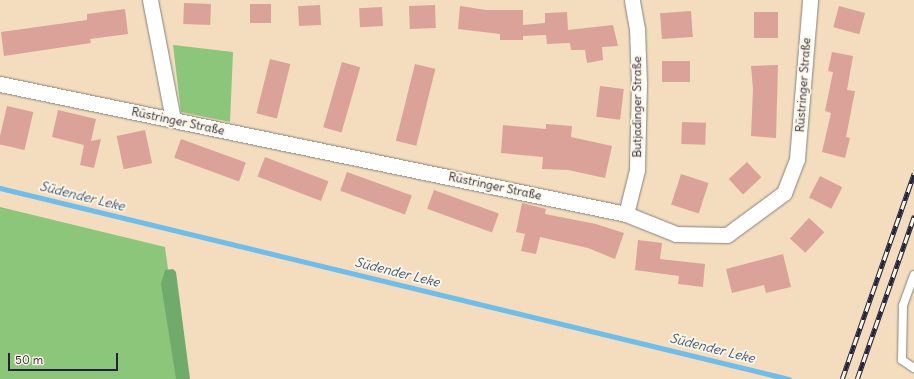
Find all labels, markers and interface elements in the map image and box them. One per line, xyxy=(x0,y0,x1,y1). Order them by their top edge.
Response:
street label: Rüstringer Straße xyxy=(793,37,813,133)
street label: Butjadinger Straße xyxy=(630,56,644,158)
street label: Rüstringer Straße xyxy=(130,104,226,138)
street label: Rüstringer Straße xyxy=(447,169,543,203)
water label: Südender Leke xyxy=(38,179,126,215)
water label: Südender Leke xyxy=(353,255,441,291)
water label: Südender Leke xyxy=(668,331,756,367)
scale bar xyxy=(10,345,120,371)
text: 50 m xyxy=(15,352,43,367)

